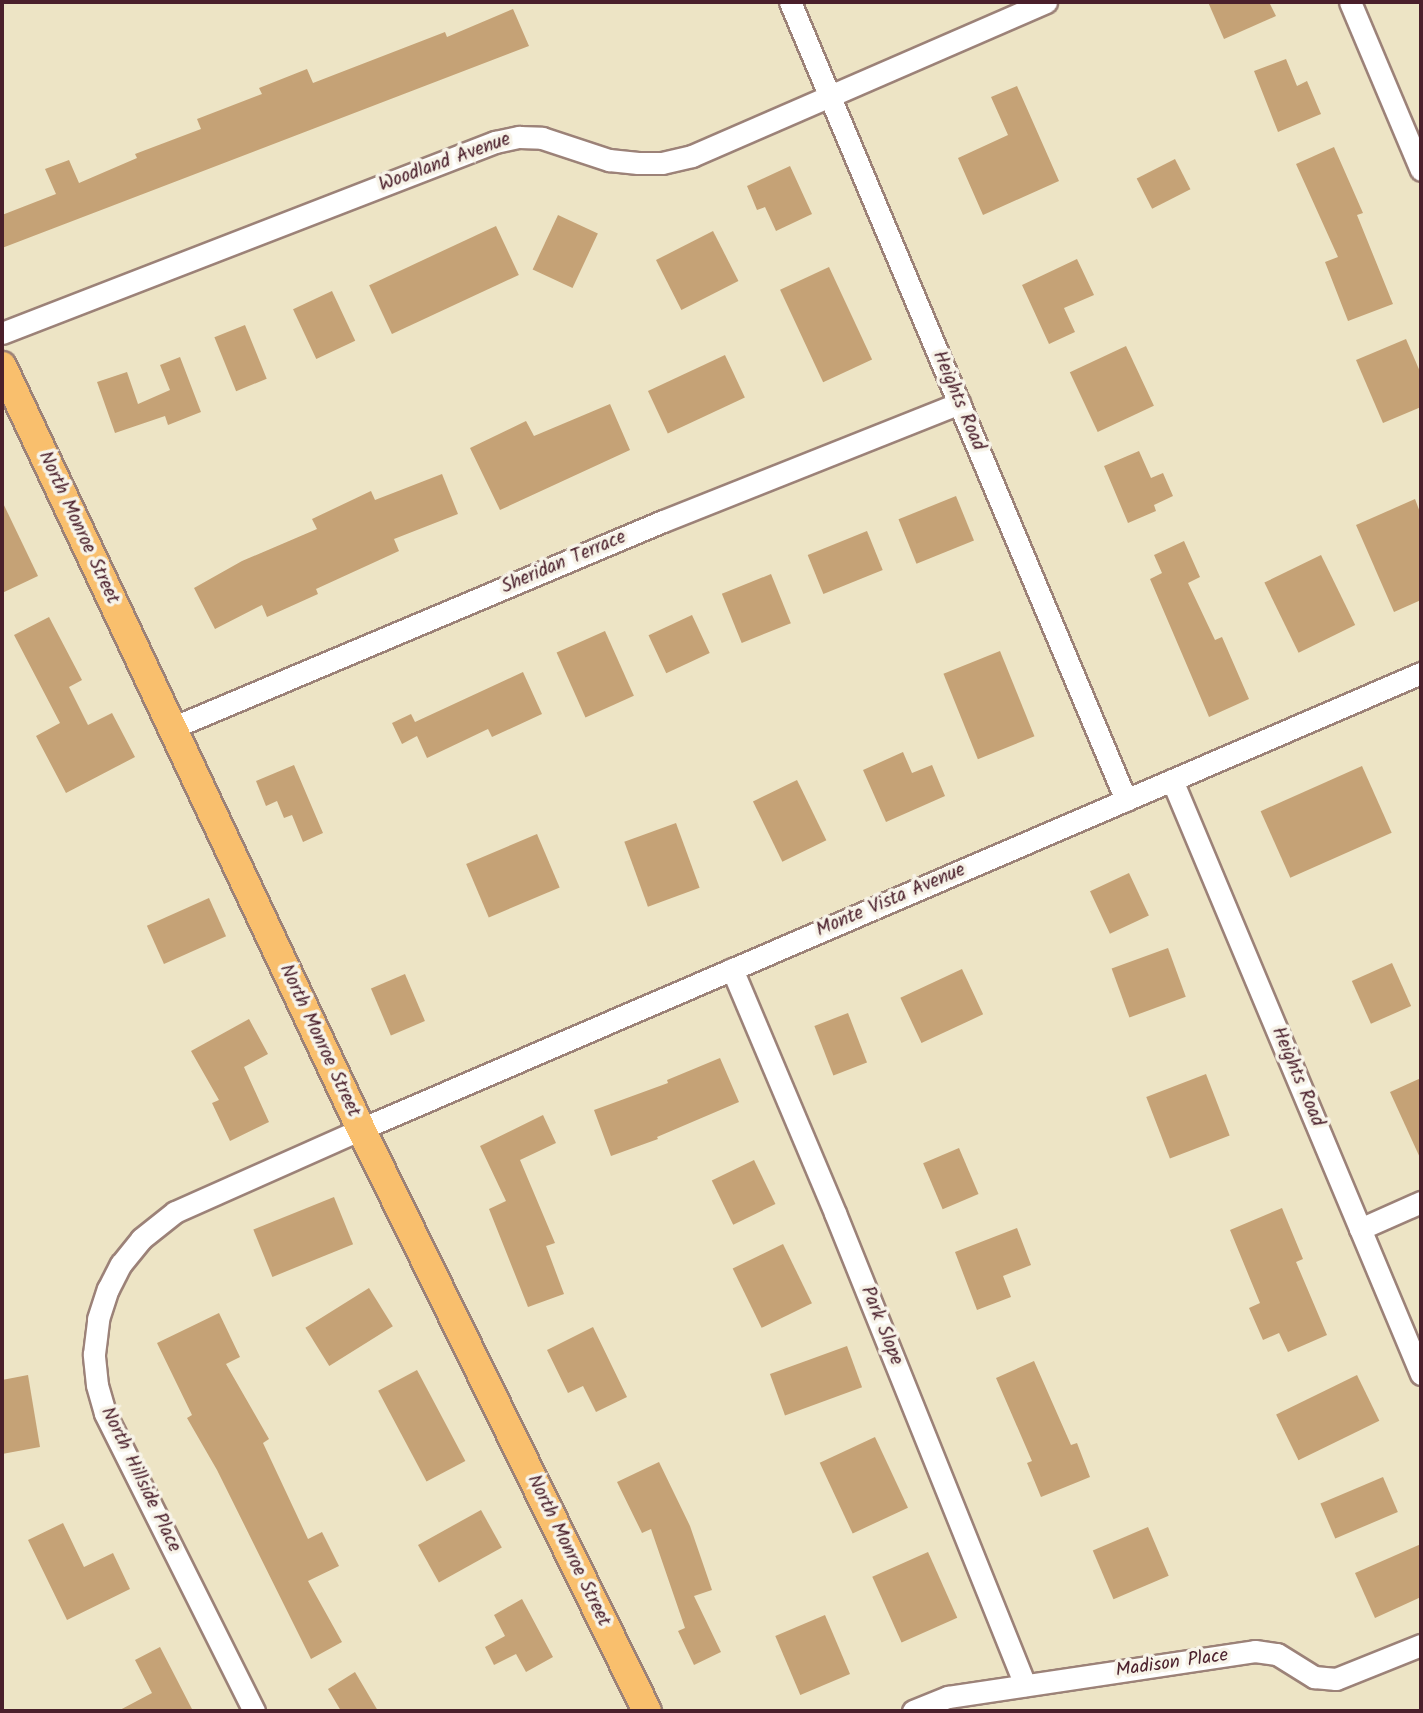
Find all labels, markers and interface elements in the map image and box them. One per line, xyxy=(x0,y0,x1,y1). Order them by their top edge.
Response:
street label: Woodland Avenue xyxy=(376,129,514,197)
street label: Heights Road xyxy=(927,348,989,454)
street label: North Monroe Street xyxy=(33,448,123,608)
street label: Sheridan Terrace xyxy=(498,527,630,599)
street label: Monte Vista Avenue xyxy=(813,859,969,943)
street label: North Monroe Street xyxy=(274,961,364,1121)
street label: Heights Road xyxy=(1266,1024,1328,1130)
street label: Park Slope xyxy=(855,1283,907,1369)
street label: North Hillside Place xyxy=(95,1404,185,1556)
street label: North Monroe Street xyxy=(521,1471,615,1631)
street label: Madison Place xyxy=(1114,1645,1230,1683)

